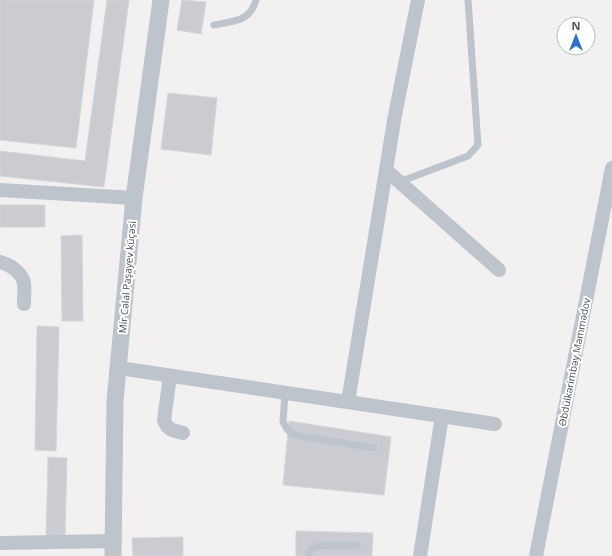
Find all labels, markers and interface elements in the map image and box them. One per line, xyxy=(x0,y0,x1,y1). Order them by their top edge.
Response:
north arrow xyxy=(556,16,596,56)
text: N xyxy=(572,18,580,33)
street label: Mir Cəlal Paşayev küçəsi xyxy=(115,220,139,334)
street label: Əbdülkərimbəy Məmmədov xyxy=(555,297,593,427)

